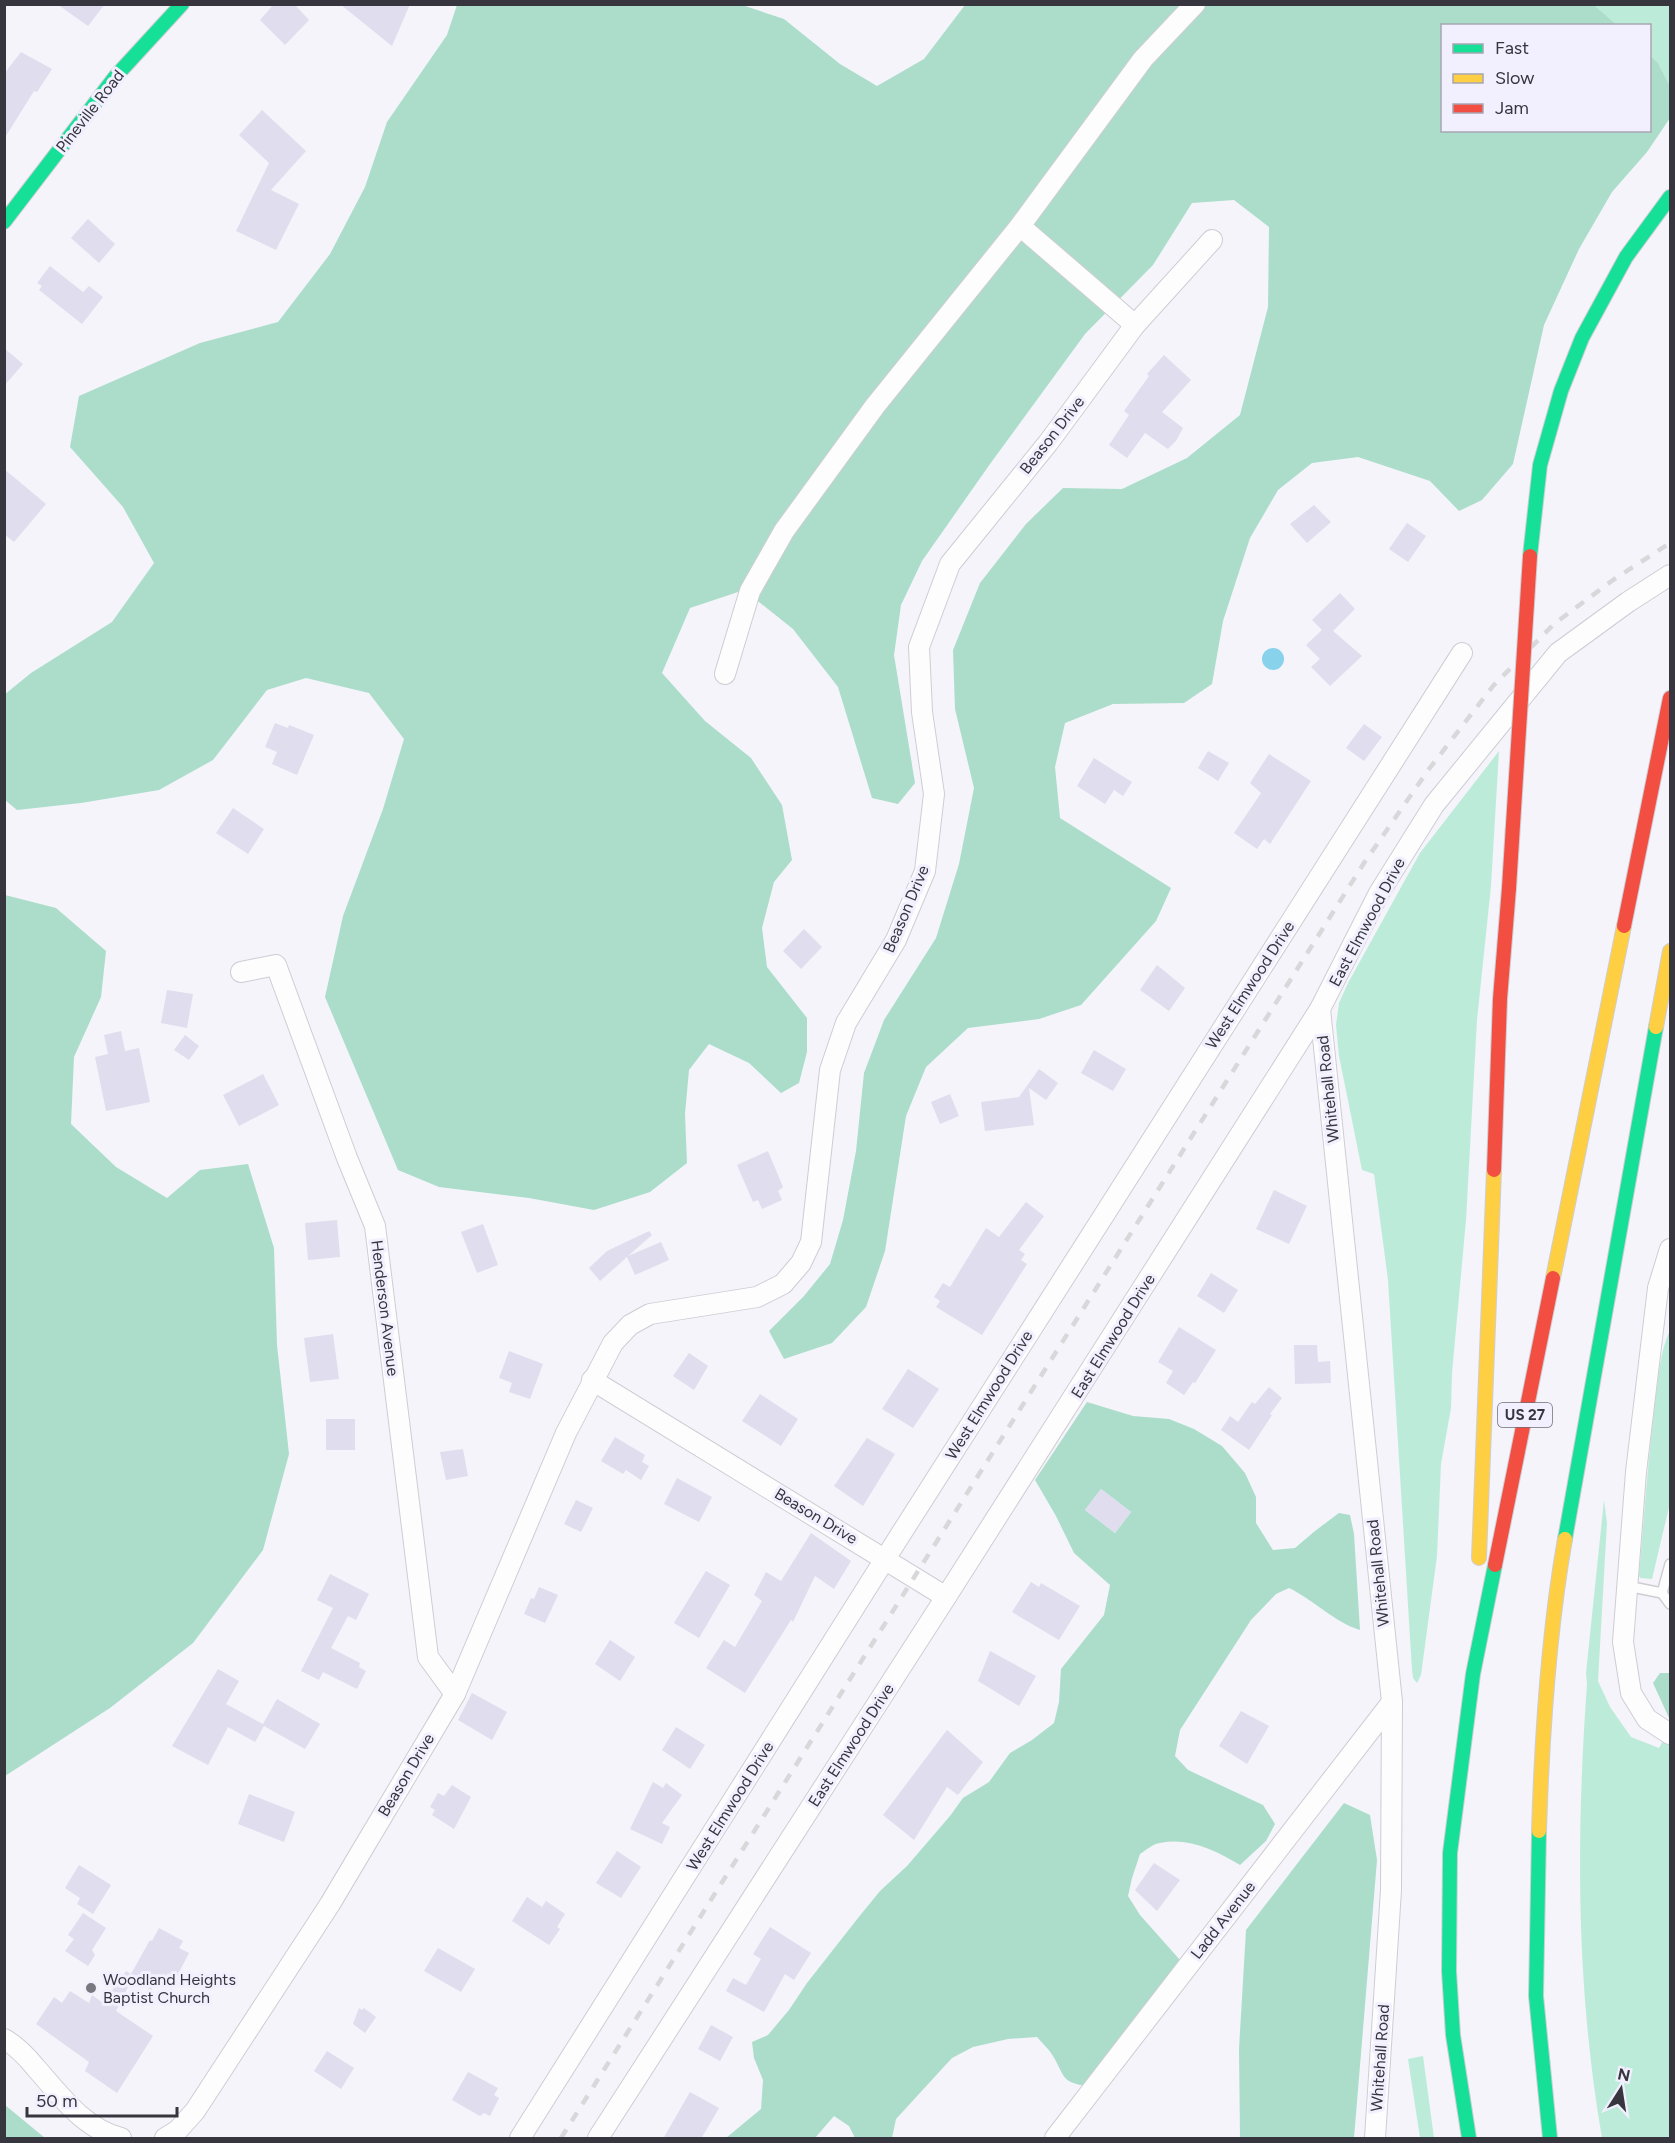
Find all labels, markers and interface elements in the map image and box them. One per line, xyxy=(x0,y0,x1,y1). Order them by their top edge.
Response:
legend xyxy=(1441,24,1651,132)
text: Fast xyxy=(1495,37,1529,59)
street label: Pineville Road xyxy=(52,66,128,156)
text: Slow xyxy=(1495,67,1534,89)
text: Jam xyxy=(1495,97,1529,119)
street label: Beason Drive xyxy=(1016,392,1088,478)
street label: East Elmwood Drive xyxy=(1325,854,1409,990)
street label: Beason Drive xyxy=(879,862,933,956)
street label: West Elmwood Drive xyxy=(1202,917,1299,1053)
street label: Whitehall Road xyxy=(1313,1034,1343,1144)
street label: Henderson Avenue xyxy=(367,1239,403,1377)
street label: East Elmwood Drive xyxy=(1067,1270,1159,1402)
street label: West Elmwood Drive xyxy=(942,1327,1037,1463)
road number: US 27 xyxy=(1498,1403,1552,1427)
street label: Beason Drive xyxy=(771,1484,861,1548)
street label: Whitehall Road xyxy=(1363,1518,1393,1628)
street label: East Elmwood Drive xyxy=(804,1680,898,1810)
street label: Beason Drive xyxy=(374,1730,438,1820)
street label: West Elmwood Drive xyxy=(683,1738,778,1874)
street label: Ladd Avenue xyxy=(1187,1877,1259,1963)
place label: Woodland Heights Baptist Church xyxy=(103,1970,236,2007)
marker: Woodland Heights Baptist Church xyxy=(84,1981,98,1995)
street label: Whitehall Road xyxy=(1367,2004,1393,2112)
north arrow xyxy=(1591,2059,1651,2119)
text: N xyxy=(1616,2064,1632,2085)
scale bar xyxy=(27,2080,177,2118)
text: 50 m xyxy=(36,2090,78,2112)

